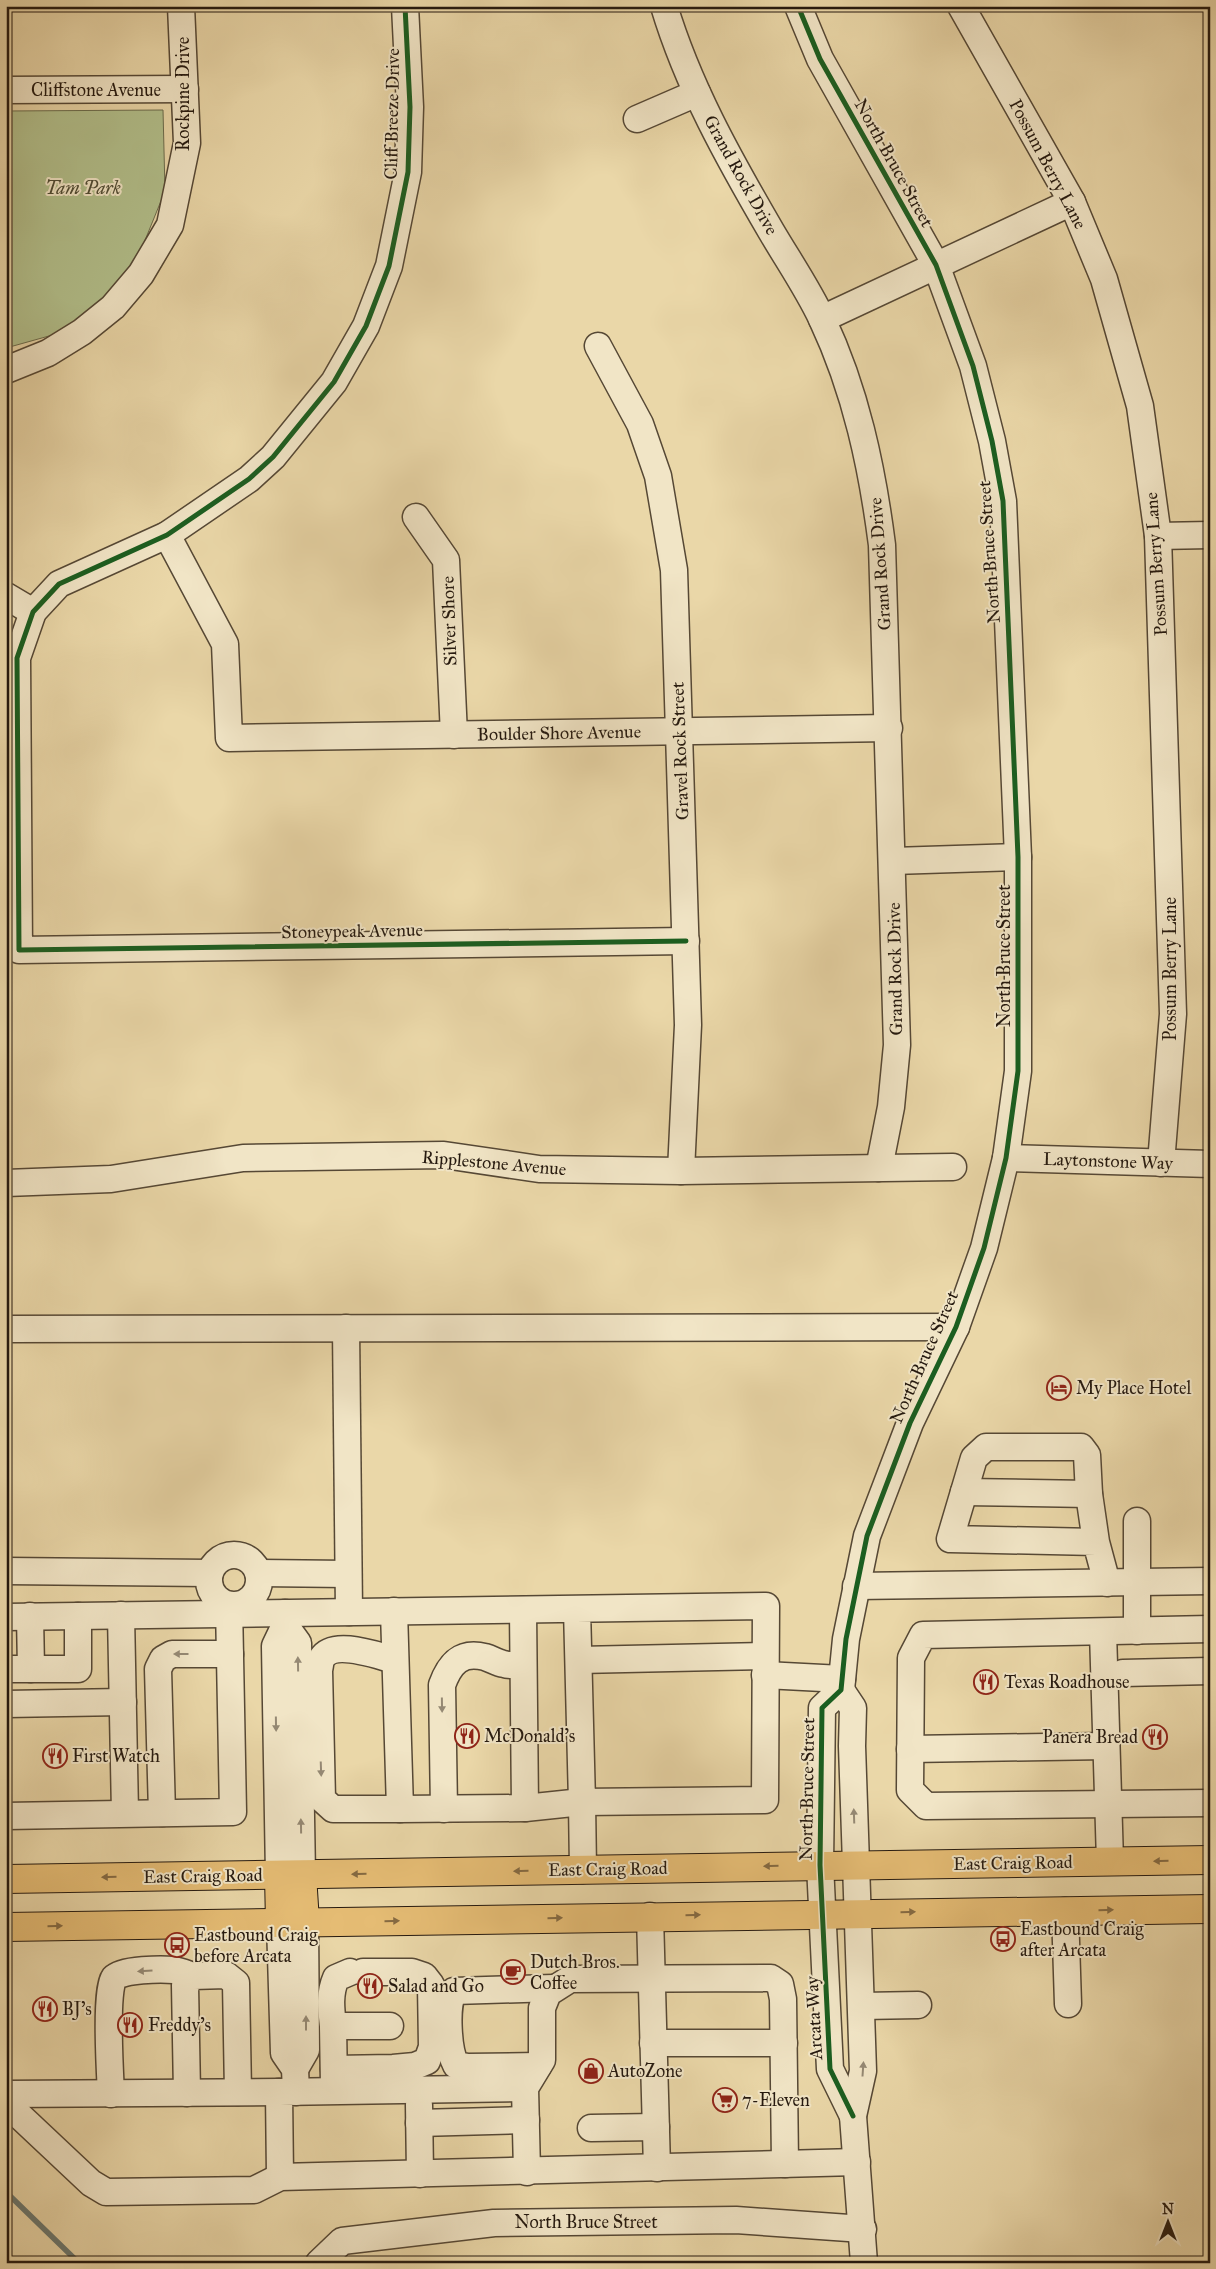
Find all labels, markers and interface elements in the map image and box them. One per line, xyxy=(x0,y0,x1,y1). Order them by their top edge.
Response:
street label: Rockpine Drive xyxy=(172,37,194,151)
street label: Cliff Breeze Drive xyxy=(380,48,404,180)
street label: Cliffstone Avenue xyxy=(31,79,161,101)
street label: North Bruce Street xyxy=(850,95,939,231)
street label: Possum Berry Lane xyxy=(1004,95,1092,233)
street label: Grand Rock Drive xyxy=(699,111,783,239)
park label: Tam Park xyxy=(45,177,121,199)
street label: North Bruce Street xyxy=(973,479,1005,624)
street label: Possum Berry Lane xyxy=(1140,491,1172,637)
street label: Grand Rock Drive xyxy=(864,497,896,631)
street label: Silver Shore xyxy=(436,576,462,666)
street label: Gravel Rock Street xyxy=(667,681,693,820)
street label: Boulder Shore Avenue xyxy=(477,721,641,745)
street label: North Bruce Street xyxy=(993,884,1015,1028)
street label: Possum Berry Lane xyxy=(1159,897,1181,1041)
street label: Grand Rock Drive xyxy=(883,902,907,1036)
street label: Stoneypeak Avenue xyxy=(281,919,423,943)
street label: Ripplestone Avenue xyxy=(421,1146,567,1180)
street label: Laytonstone Way xyxy=(1043,1148,1174,1174)
street label: North Bruce Street xyxy=(885,1287,963,1427)
hotel icon: My Place Hotel xyxy=(1046,1375,1072,1401)
place label: My Place Hotel xyxy=(1076,1377,1192,1399)
one-way arrow xyxy=(173,1650,189,1658)
one-way arrow xyxy=(294,1655,302,1671)
restaurant icon: Texas Roadhouse xyxy=(973,1669,999,1695)
place label: Texas Roadhouse xyxy=(1004,1671,1130,1693)
one-way arrow xyxy=(438,1698,446,1714)
one-way arrow xyxy=(272,1716,280,1732)
street label: North Bruce Street xyxy=(795,1717,819,1861)
restaurant icon: McDonald's xyxy=(454,1723,480,1749)
restaurant icon: Panera Bread xyxy=(1142,1724,1168,1750)
place label: McDonald's xyxy=(484,1725,575,1747)
place label: Panera Bread xyxy=(1042,1726,1138,1748)
restaurant icon: First Watch xyxy=(42,1743,68,1769)
place label: First Watch xyxy=(72,1745,160,1767)
one-way arrow xyxy=(318,1761,326,1777)
one-way arrow xyxy=(850,1808,858,1824)
one-way arrow xyxy=(297,1818,305,1834)
street label: East Craig Road xyxy=(953,1851,1073,1876)
street label: East Craig Road xyxy=(548,1857,668,1882)
one-way arrow xyxy=(1153,1857,1169,1865)
one-way arrow xyxy=(763,1862,779,1870)
street label: East Craig Road xyxy=(143,1864,263,1889)
one-way arrow xyxy=(513,1867,529,1875)
one-way arrow xyxy=(351,1870,367,1878)
one-way arrow xyxy=(101,1873,117,1881)
one-way arrow xyxy=(1098,1906,1114,1914)
one-way arrow xyxy=(900,1908,916,1916)
one-way arrow xyxy=(686,1911,702,1919)
one-way arrow xyxy=(547,1914,563,1922)
one-way arrow xyxy=(385,1917,401,1925)
place label: Eastbound Craig after Arcata xyxy=(1020,1918,1144,1961)
one-way arrow xyxy=(47,1922,63,1930)
place label: Eastbound Craig before Arcata xyxy=(194,1924,318,1967)
bus stop icon: Eastbound Craig after Arcata xyxy=(990,1926,1016,1952)
bus stop icon: Eastbound Craig before Arcata xyxy=(164,1932,190,1958)
place label: Dutch Bros. Coffee xyxy=(530,1951,620,1994)
cafe icon: Dutch Bros. Coffee xyxy=(500,1959,526,1985)
one-way arrow xyxy=(137,1967,153,1975)
restaurant icon: Salad and Go xyxy=(357,1973,383,1999)
place label: Salad and Go xyxy=(388,1975,484,1997)
street label: Arcata Way xyxy=(801,1975,827,2061)
restaurant icon: BJ's xyxy=(32,1996,58,2022)
place label: BJ's xyxy=(62,1998,92,2021)
restaurant icon: Freddy's xyxy=(117,2012,143,2038)
place label: Freddy's xyxy=(148,2014,211,2036)
one-way arrow xyxy=(302,2015,310,2031)
shop icon: AutoZone xyxy=(578,2058,604,2084)
place label: AutoZone xyxy=(607,2060,682,2082)
one-way arrow xyxy=(859,2060,867,2076)
supermarket icon: 7-Eleven xyxy=(712,2087,738,2113)
place label: 7-Eleven xyxy=(742,2089,810,2111)
north arrow xyxy=(1144,2196,1194,2246)
text: N xyxy=(1162,2201,1174,2218)
street label: North Bruce Street xyxy=(514,2211,658,2233)

